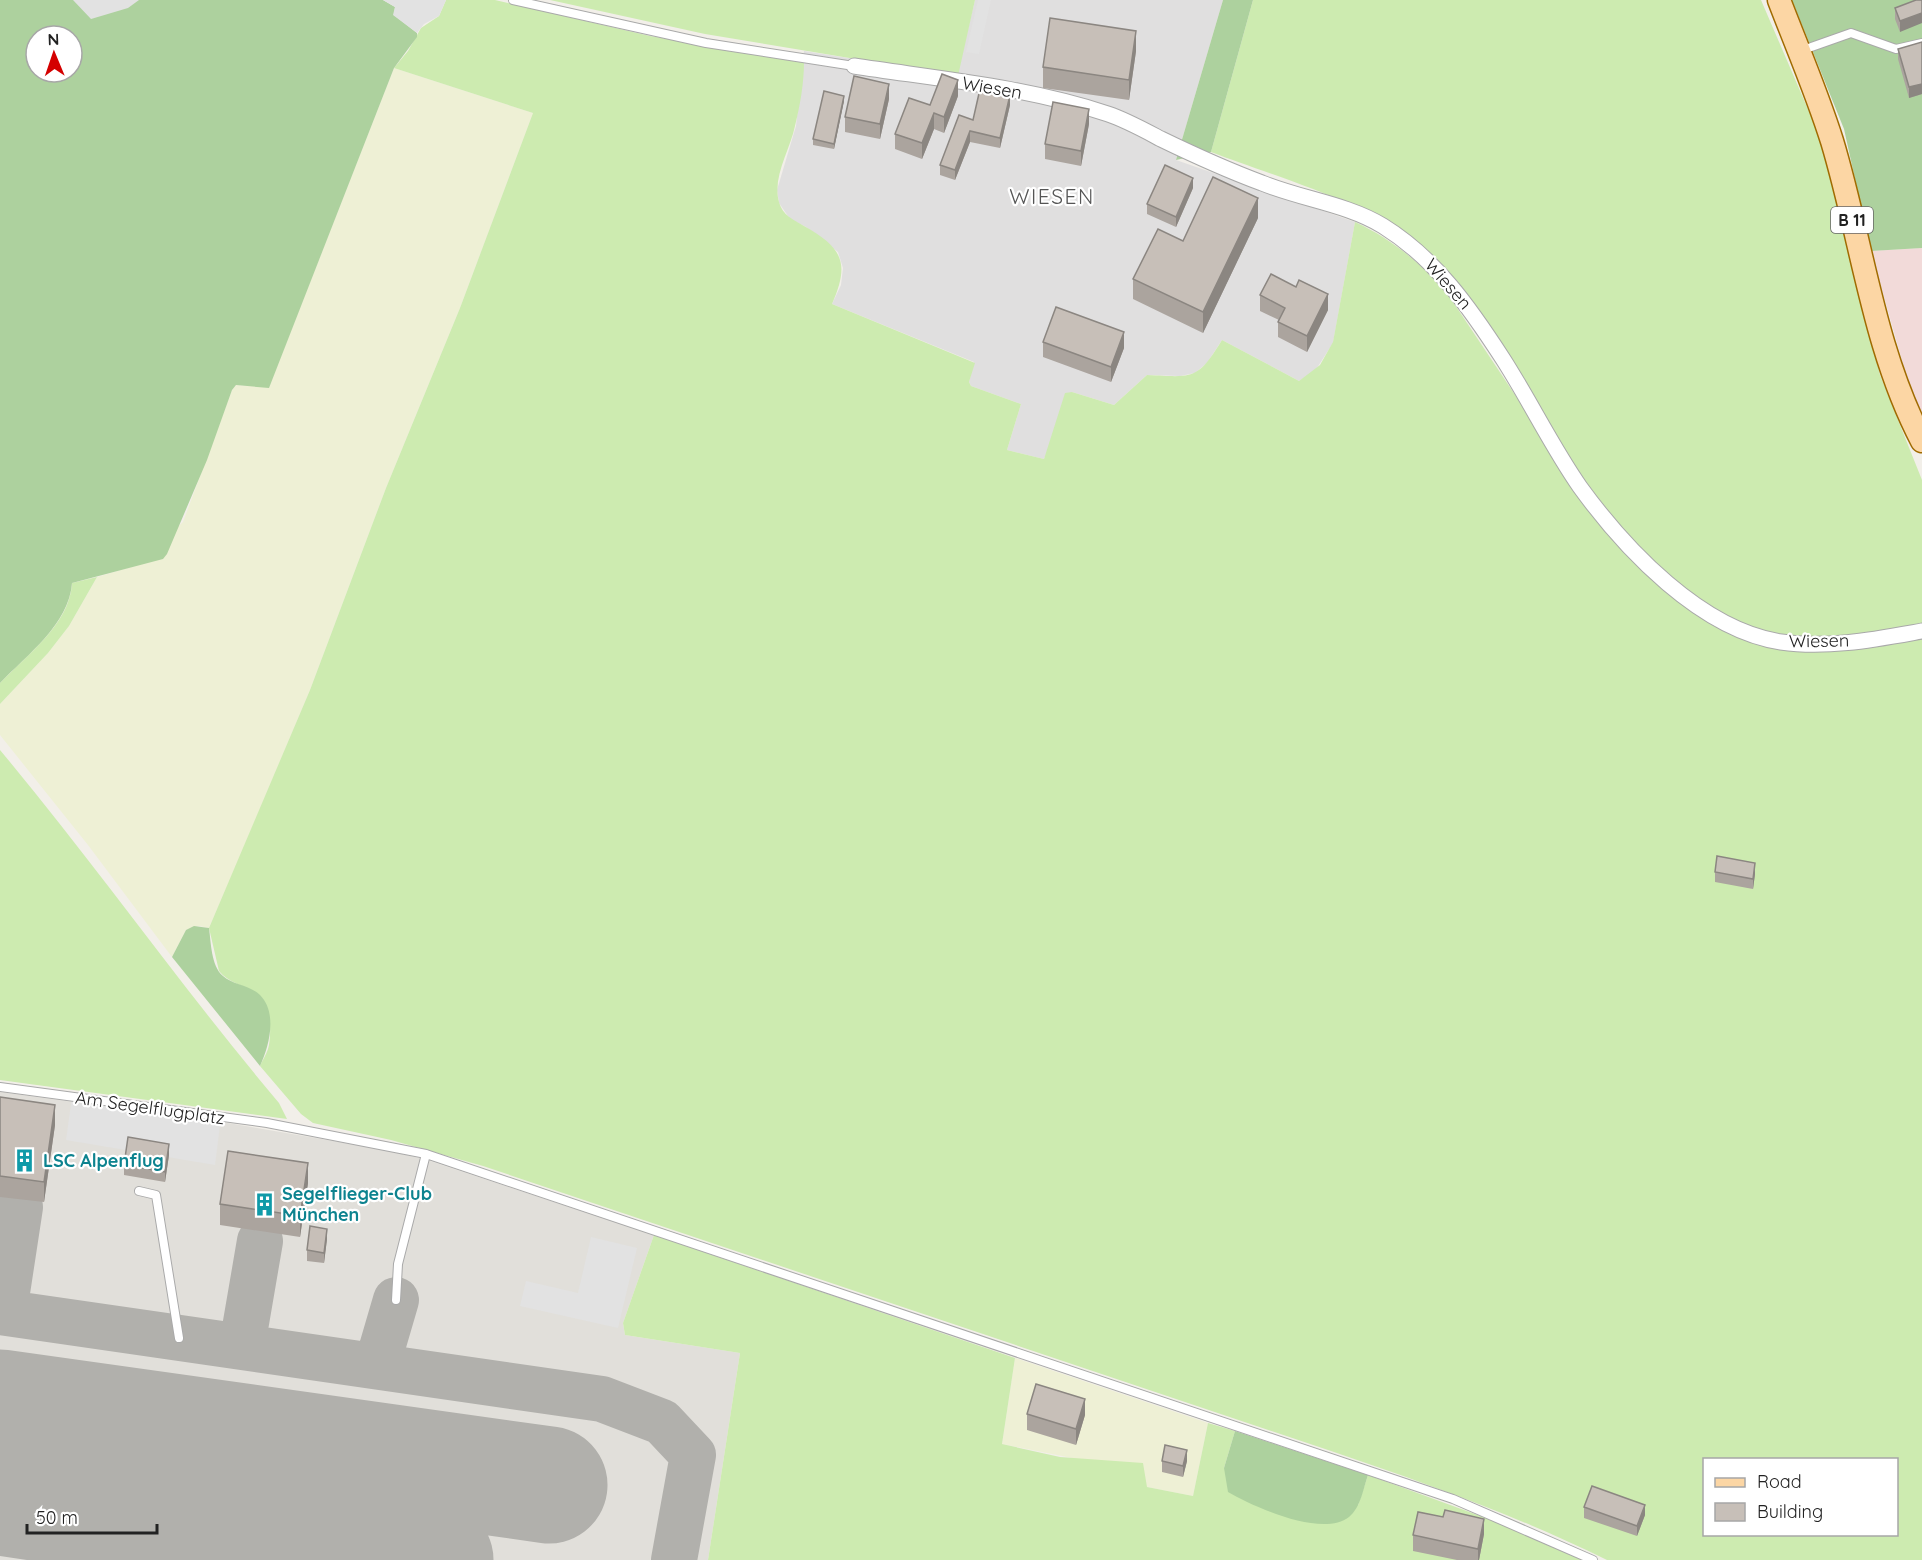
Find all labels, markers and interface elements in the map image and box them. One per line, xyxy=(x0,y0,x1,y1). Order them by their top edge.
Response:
north arrow xyxy=(24,24,84,84)
text: N xyxy=(47,29,60,49)
street label: Wiesen xyxy=(960,71,1024,104)
district label: WIESEN xyxy=(1009,183,1095,209)
road number: B 11 xyxy=(1831,207,1873,233)
street label: Wiesen xyxy=(1420,253,1477,314)
street label: Wiesen xyxy=(1789,628,1849,653)
street label: Am Segelflugplatz xyxy=(74,1086,226,1129)
building icon: LSC Alpenflug xyxy=(12,1148,38,1174)
place label: LSC Alpenflug xyxy=(43,1149,164,1172)
place label: Segelflieger-Club München xyxy=(282,1182,432,1226)
building icon: Segelflieger-Club München xyxy=(251,1191,277,1217)
legend xyxy=(1703,1458,1898,1536)
text: Road xyxy=(1757,1470,1802,1493)
scale bar xyxy=(27,1497,158,1535)
text: Building xyxy=(1757,1500,1823,1523)
text: 50 m xyxy=(36,1506,78,1529)

